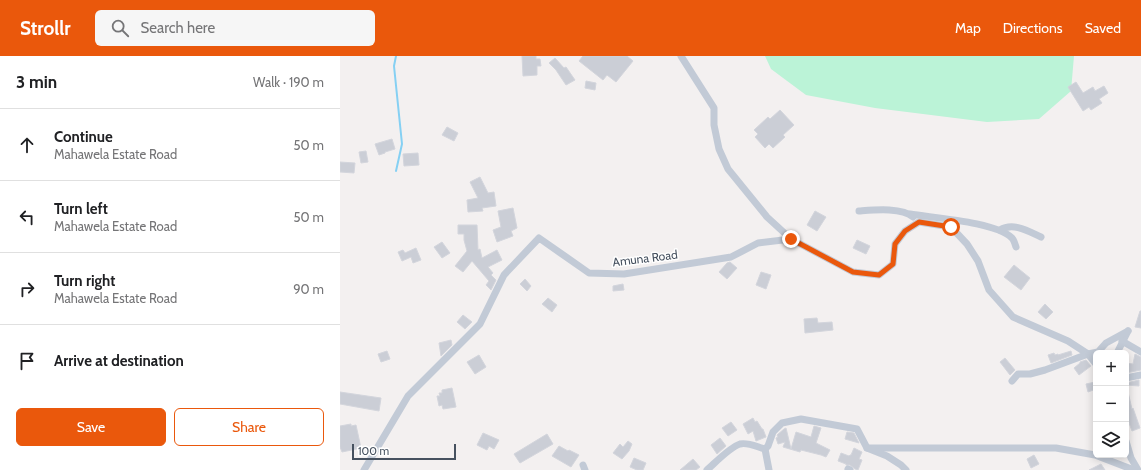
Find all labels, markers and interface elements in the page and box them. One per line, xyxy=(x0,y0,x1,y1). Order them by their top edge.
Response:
search box xyxy=(95,10,375,46)
text: Strollr xyxy=(20,17,71,40)
icon: search xyxy=(109,17,131,39)
text: Search here xyxy=(141,19,215,37)
text: Map xyxy=(955,19,981,37)
text: Directions xyxy=(1003,19,1063,37)
text: Saved xyxy=(1085,19,1121,37)
text: 3 min xyxy=(16,72,57,92)
text: Walk · 190 m xyxy=(253,74,324,90)
text: Continue xyxy=(54,128,113,146)
icon: ahead xyxy=(16,134,38,156)
text: 50 m xyxy=(294,137,324,153)
text: Mahawela Estate Road xyxy=(54,146,177,162)
text: Turn left xyxy=(54,200,108,218)
icon: left xyxy=(16,206,38,228)
text: 50 m xyxy=(294,209,324,225)
text: Mahawela Estate Road xyxy=(54,218,177,234)
route start xyxy=(942,218,960,236)
route end xyxy=(782,230,800,248)
street label: Amuna Road xyxy=(612,247,678,269)
text: Turn right xyxy=(54,272,115,290)
icon: right xyxy=(16,278,38,300)
text: 90 m xyxy=(293,281,324,297)
text: Mahawela Estate Road xyxy=(54,290,177,306)
icon: arrive xyxy=(16,350,38,372)
map controls xyxy=(1093,350,1129,458)
button: + xyxy=(1093,350,1129,386)
text: Arrive at destination xyxy=(54,352,184,370)
button: − xyxy=(1093,386,1129,422)
button: Save xyxy=(16,408,166,446)
button: Share xyxy=(174,408,324,446)
button: layers xyxy=(1093,422,1129,458)
scale bar xyxy=(352,442,456,461)
text: 100 m xyxy=(358,444,389,458)

